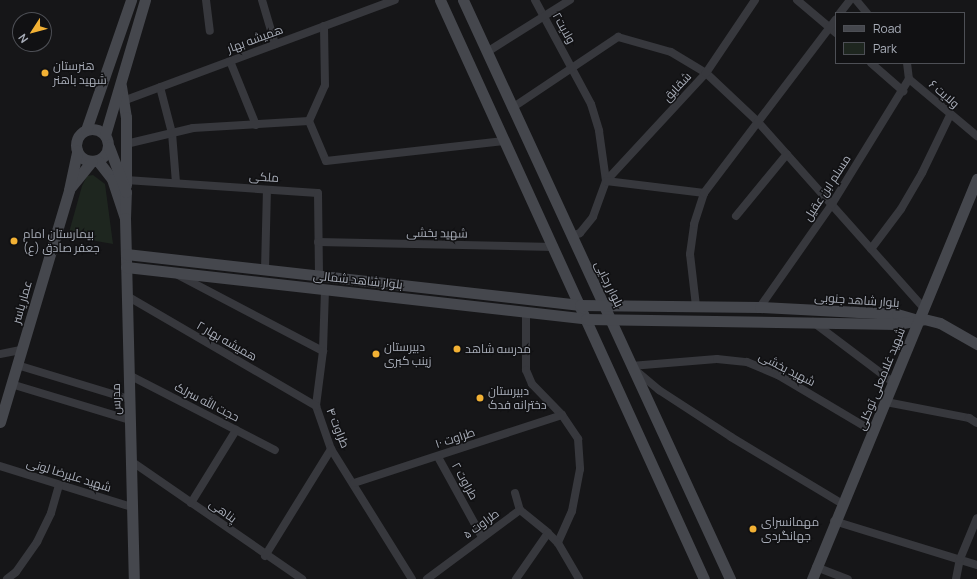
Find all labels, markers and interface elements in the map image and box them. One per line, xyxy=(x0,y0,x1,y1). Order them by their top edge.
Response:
street label: ولایت۲ xyxy=(550,10,578,46)
north arrow xyxy=(12,12,52,52)
legend xyxy=(835,12,965,64)
text: Road xyxy=(873,20,901,37)
street label: همیشه بهار xyxy=(225,22,285,56)
text: N xyxy=(14,31,31,46)
text: Park xyxy=(873,40,897,57)
place label: هنرستان شهید باهنر xyxy=(53,59,107,87)
marker: هنرستان شهید باهنر xyxy=(40,68,50,78)
street label: شقایق xyxy=(660,69,694,105)
street label: ولایت ۶ xyxy=(926,77,962,111)
street label: مسلم ابن عقیل xyxy=(800,152,854,224)
street label: ملکی xyxy=(249,169,279,185)
street label: شهید بخشی xyxy=(406,225,468,241)
place label: بیمارستان امام جعفر صادق (ع) xyxy=(23,227,100,255)
marker: بیمارستان امام جعفر صادق (ع) xyxy=(8,235,20,247)
street label: بلوار رجایی xyxy=(592,258,626,310)
street label: بلوار شاهد شمالی xyxy=(313,268,403,292)
street label: عمار یاسر xyxy=(9,279,35,325)
street label: بلوار شاهد جنوبی xyxy=(814,290,900,310)
street label: همیشه بهار ۲ xyxy=(194,318,260,364)
street label: شهید غلامعلی توکلی xyxy=(854,326,908,432)
place label: دبیرستان زینب کبری xyxy=(384,340,431,368)
place label: مدرسه شاهد xyxy=(465,342,531,356)
marker: مدرسه شاهد xyxy=(452,344,462,354)
marker: دبیرستان زینب کبری xyxy=(371,349,381,359)
street label: شهید بخشی xyxy=(756,349,818,389)
street label: حجت الله سرلک xyxy=(172,380,242,424)
street label: مدرس xyxy=(109,383,123,415)
place label: دبیرستان دخترانه فدک xyxy=(488,384,546,412)
marker: دبیرستان دخترانه فدک xyxy=(475,393,485,403)
street label: طراوت ۴ xyxy=(323,406,353,450)
street label: طراوت ۱۰ xyxy=(433,425,477,451)
street label: شهید علیرضا لونی xyxy=(25,455,113,495)
street label: طراوت ۲ xyxy=(449,460,481,502)
street label: پناهی xyxy=(206,496,240,526)
street label: طراوت ۵ xyxy=(460,506,502,542)
place label: مهمانسرای جهانگردی xyxy=(761,515,819,543)
marker: مهمانسرای جهانگردی xyxy=(748,524,758,534)

